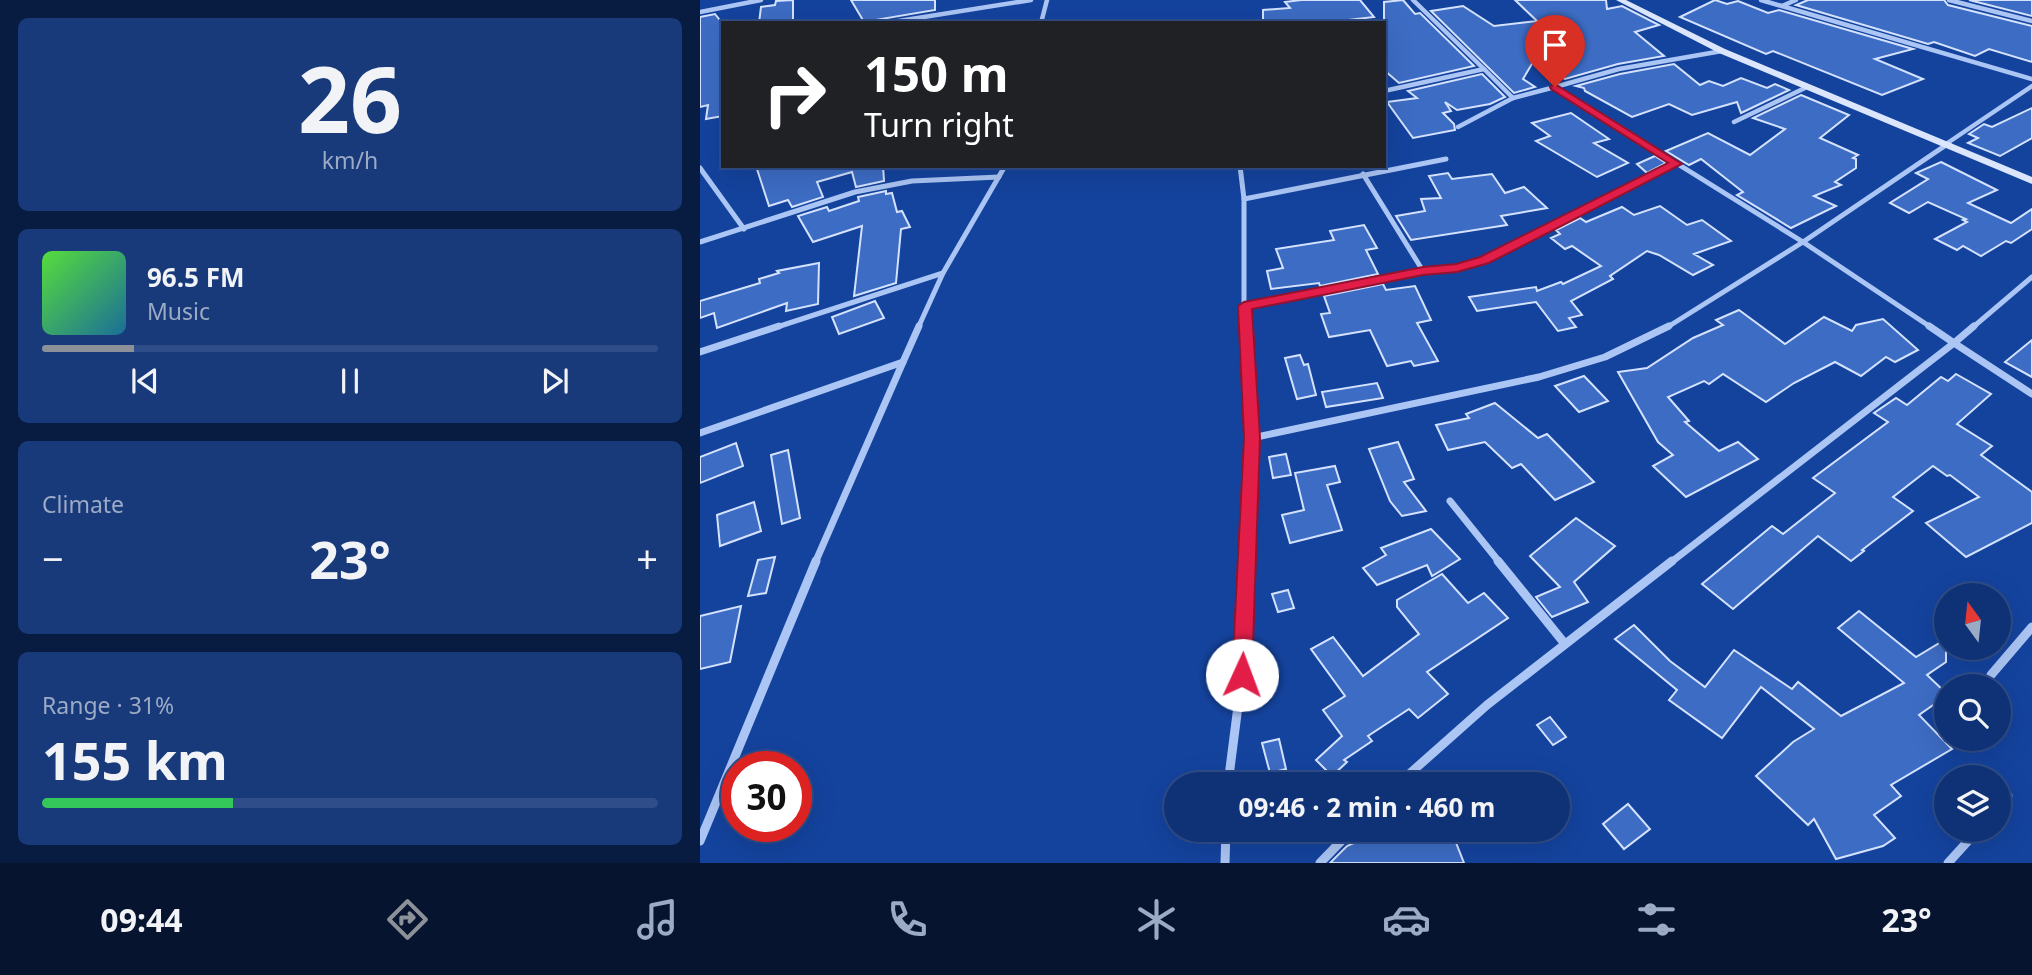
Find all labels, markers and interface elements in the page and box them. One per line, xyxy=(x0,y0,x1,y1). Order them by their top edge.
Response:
pin xyxy=(1525,15,1585,87)
icon: arrive xyxy=(1536,26,1574,64)
text: 26 xyxy=(298,36,402,160)
text: 150 m xyxy=(864,40,1009,106)
icon: right xyxy=(749,49,840,140)
text: Turn right xyxy=(864,103,1014,146)
text: km/h xyxy=(322,144,378,176)
text: 96.5 FM xyxy=(147,259,244,295)
text: Music xyxy=(147,295,210,327)
icon: previous xyxy=(126,362,164,400)
icon: pause xyxy=(331,362,369,400)
icon: next xyxy=(536,362,574,400)
text: Climate xyxy=(42,488,124,520)
text: 23° xyxy=(309,523,391,594)
text: − xyxy=(42,532,64,584)
text: + xyxy=(636,532,658,584)
north arrow xyxy=(1934,583,2011,660)
map controls xyxy=(1934,583,2011,842)
position arrow xyxy=(1205,638,1279,712)
button: search xyxy=(1934,674,2011,751)
text: Range · 31% xyxy=(42,689,174,721)
text: 155 km xyxy=(42,724,228,795)
speed limit sign: 30 xyxy=(721,751,812,842)
button: layers xyxy=(1934,765,2011,842)
text: 09:46 · 2 min · 460 m xyxy=(1239,789,1495,825)
icon: directions xyxy=(383,895,432,944)
icon: music xyxy=(633,895,682,944)
icon: phone xyxy=(883,895,932,944)
icon: climate xyxy=(1132,895,1181,944)
icon: car xyxy=(1382,895,1431,944)
icon: filters xyxy=(1632,895,1681,944)
text: 09:44 xyxy=(100,898,183,941)
text: 23° xyxy=(1881,898,1932,941)

